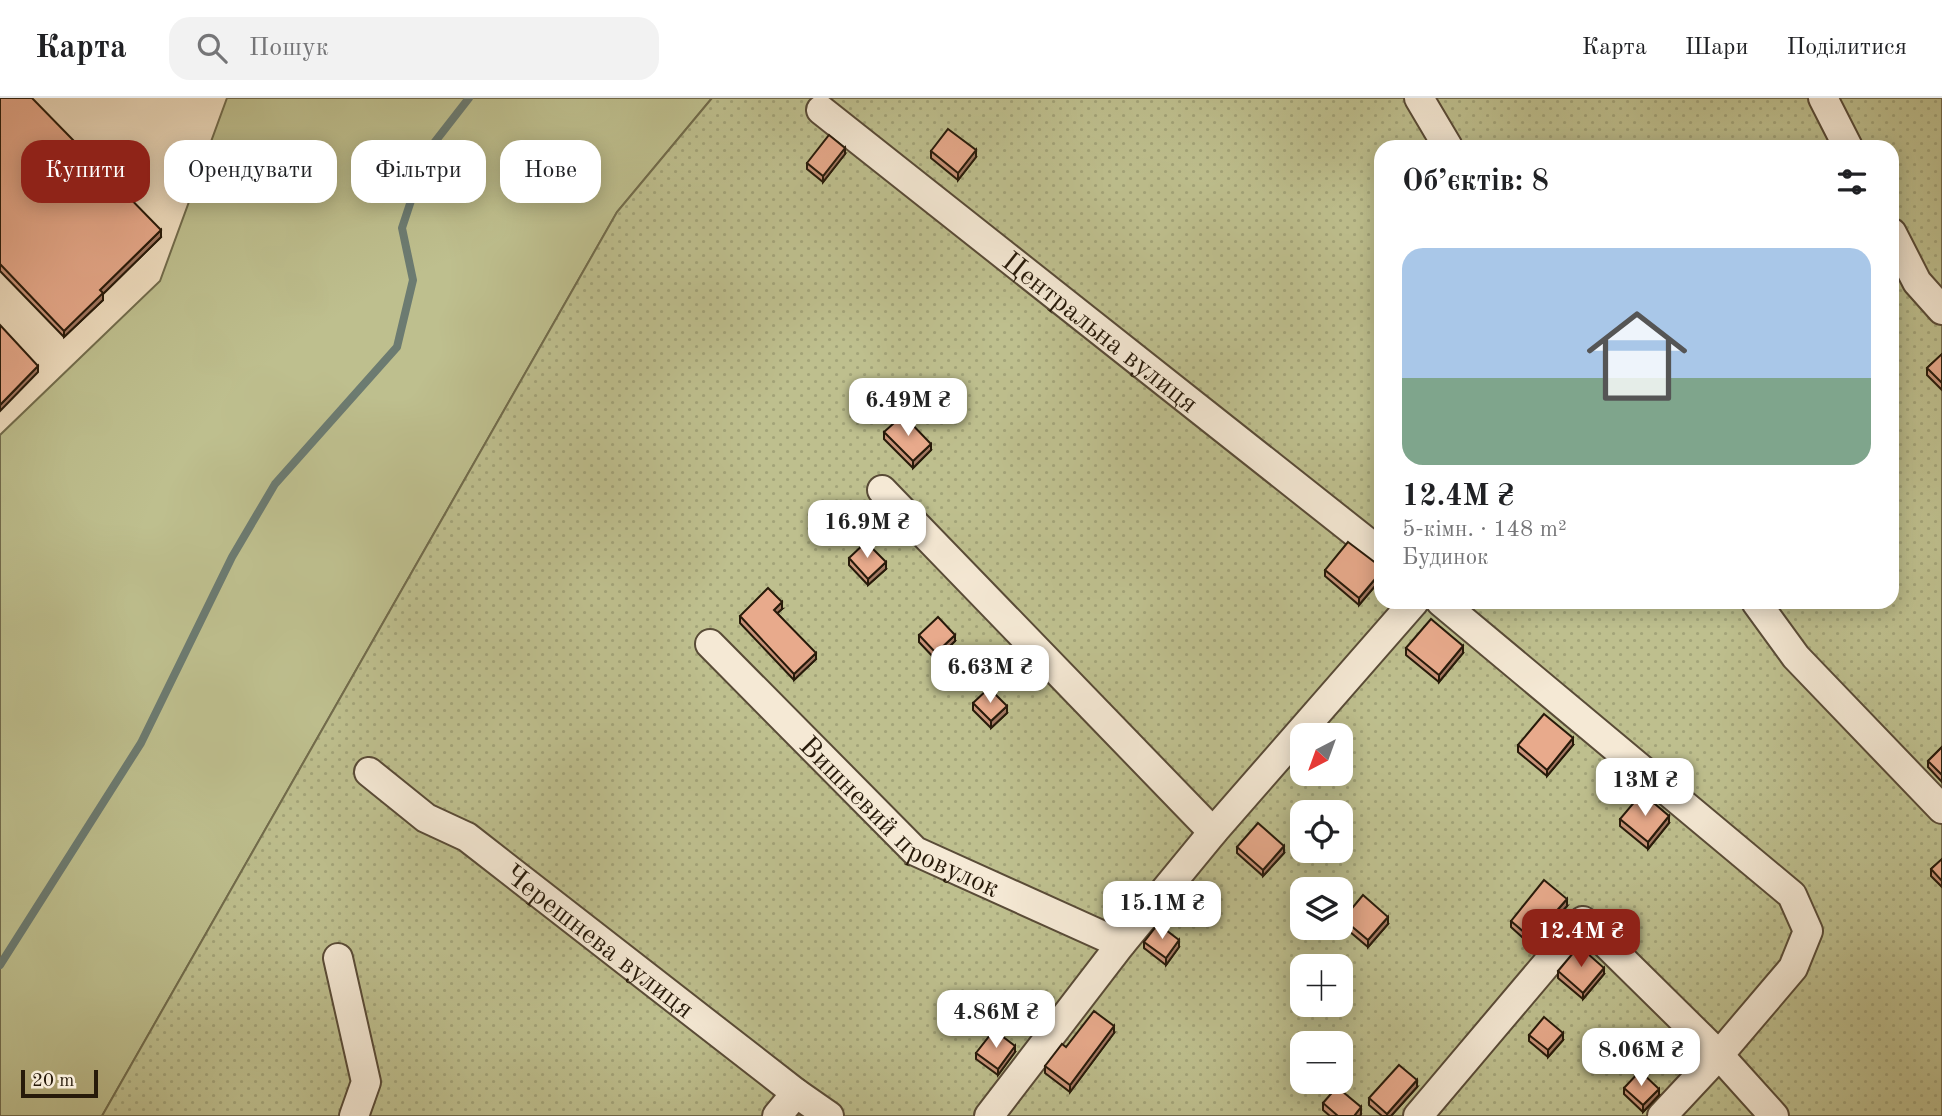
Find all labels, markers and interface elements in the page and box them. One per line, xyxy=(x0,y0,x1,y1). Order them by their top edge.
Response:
search box xyxy=(169,17,659,80)
icon: search xyxy=(193,29,231,67)
text: Карта xyxy=(35,32,127,65)
text: Пошук xyxy=(249,35,329,61)
text: Карта xyxy=(1582,36,1647,60)
text: Шари xyxy=(1685,36,1748,60)
text: Поділитися xyxy=(1786,36,1907,60)
chip: Купити xyxy=(21,140,150,203)
chip: Орендувати xyxy=(164,140,337,203)
chip: Фільтри xyxy=(351,140,486,203)
chip: Нове xyxy=(500,140,601,203)
icon: filters xyxy=(1833,163,1871,201)
text: Об’єктів: 8 xyxy=(1402,167,1549,197)
street label: Центральна вулиця xyxy=(996,248,1202,420)
icon: home xyxy=(1574,293,1700,419)
pin: 6.49M ₴ xyxy=(843,378,973,438)
text: 6.49M ₴ xyxy=(865,389,951,412)
text: 12.4M ₴ xyxy=(1402,482,1514,512)
pin: 16.9M ₴ xyxy=(802,500,932,560)
text: 16.9M ₴ xyxy=(824,511,910,534)
text: 5-кімн. · 148 m² xyxy=(1402,518,1567,541)
text: Будинок xyxy=(1402,546,1489,569)
pin: 6.63M ₴ xyxy=(925,646,1055,705)
text: 6.63M ₴ xyxy=(947,656,1033,679)
north arrow xyxy=(1290,723,1353,786)
map controls xyxy=(1290,723,1353,1094)
street label: Вишневий провулок xyxy=(793,732,1003,904)
pin: 13M ₴ xyxy=(1596,758,1694,818)
text: 13M ₴ xyxy=(1612,769,1678,792)
button: locate xyxy=(1290,800,1353,863)
street label: Черешнева вулиця xyxy=(498,861,698,1025)
button: layers xyxy=(1290,877,1353,940)
pin: 15.1M ₴ xyxy=(1097,882,1227,941)
text: 15.1M ₴ xyxy=(1119,892,1205,915)
pin: 12.4M ₴ xyxy=(1516,910,1646,969)
text: 12.4M ₴ xyxy=(1538,920,1624,943)
button: + xyxy=(1290,954,1353,1017)
pin: 4.86M ₴ xyxy=(931,990,1061,1050)
text: 4.86M ₴ xyxy=(953,1001,1039,1024)
pin: 8.06M ₴ xyxy=(1576,1028,1706,1088)
button: − xyxy=(1290,1031,1353,1094)
text: 8.06M ₴ xyxy=(1598,1039,1684,1062)
scale bar xyxy=(21,1067,98,1099)
text: 20 m xyxy=(32,1072,74,1091)

